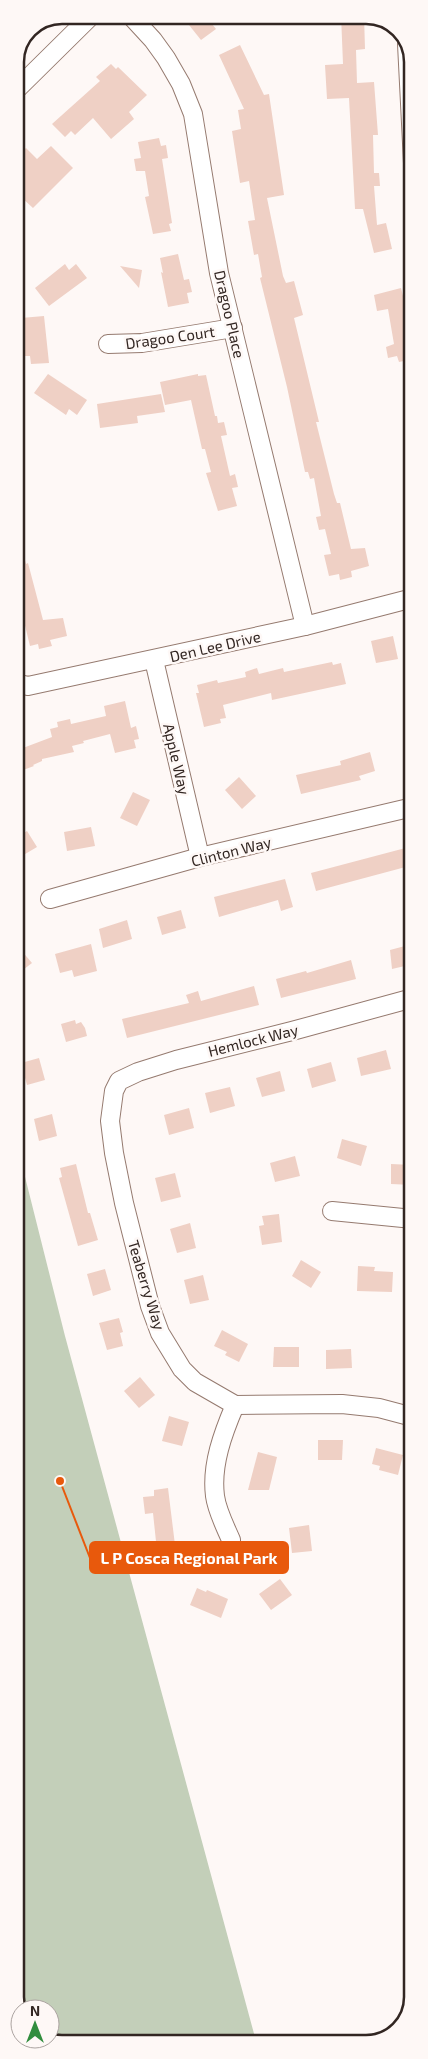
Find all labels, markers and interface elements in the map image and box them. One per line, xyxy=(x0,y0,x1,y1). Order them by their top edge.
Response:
street label: Dragoo Place xyxy=(211,268,249,360)
street label: Dragoo Court xyxy=(124,322,216,352)
street label: Den Lee Drive xyxy=(168,627,262,665)
street label: Apple Way xyxy=(160,722,194,796)
street label: Clinton Way xyxy=(189,832,273,870)
street label: Hemlock Way xyxy=(206,1020,300,1060)
street label: Teaberry Way xyxy=(125,1238,169,1332)
callout: L P Cosca Regional Park xyxy=(90,1542,288,1573)
text: L P Cosca Regional Park xyxy=(100,1548,278,1567)
north arrow xyxy=(10,1999,60,2049)
text: N xyxy=(30,2002,40,2019)

